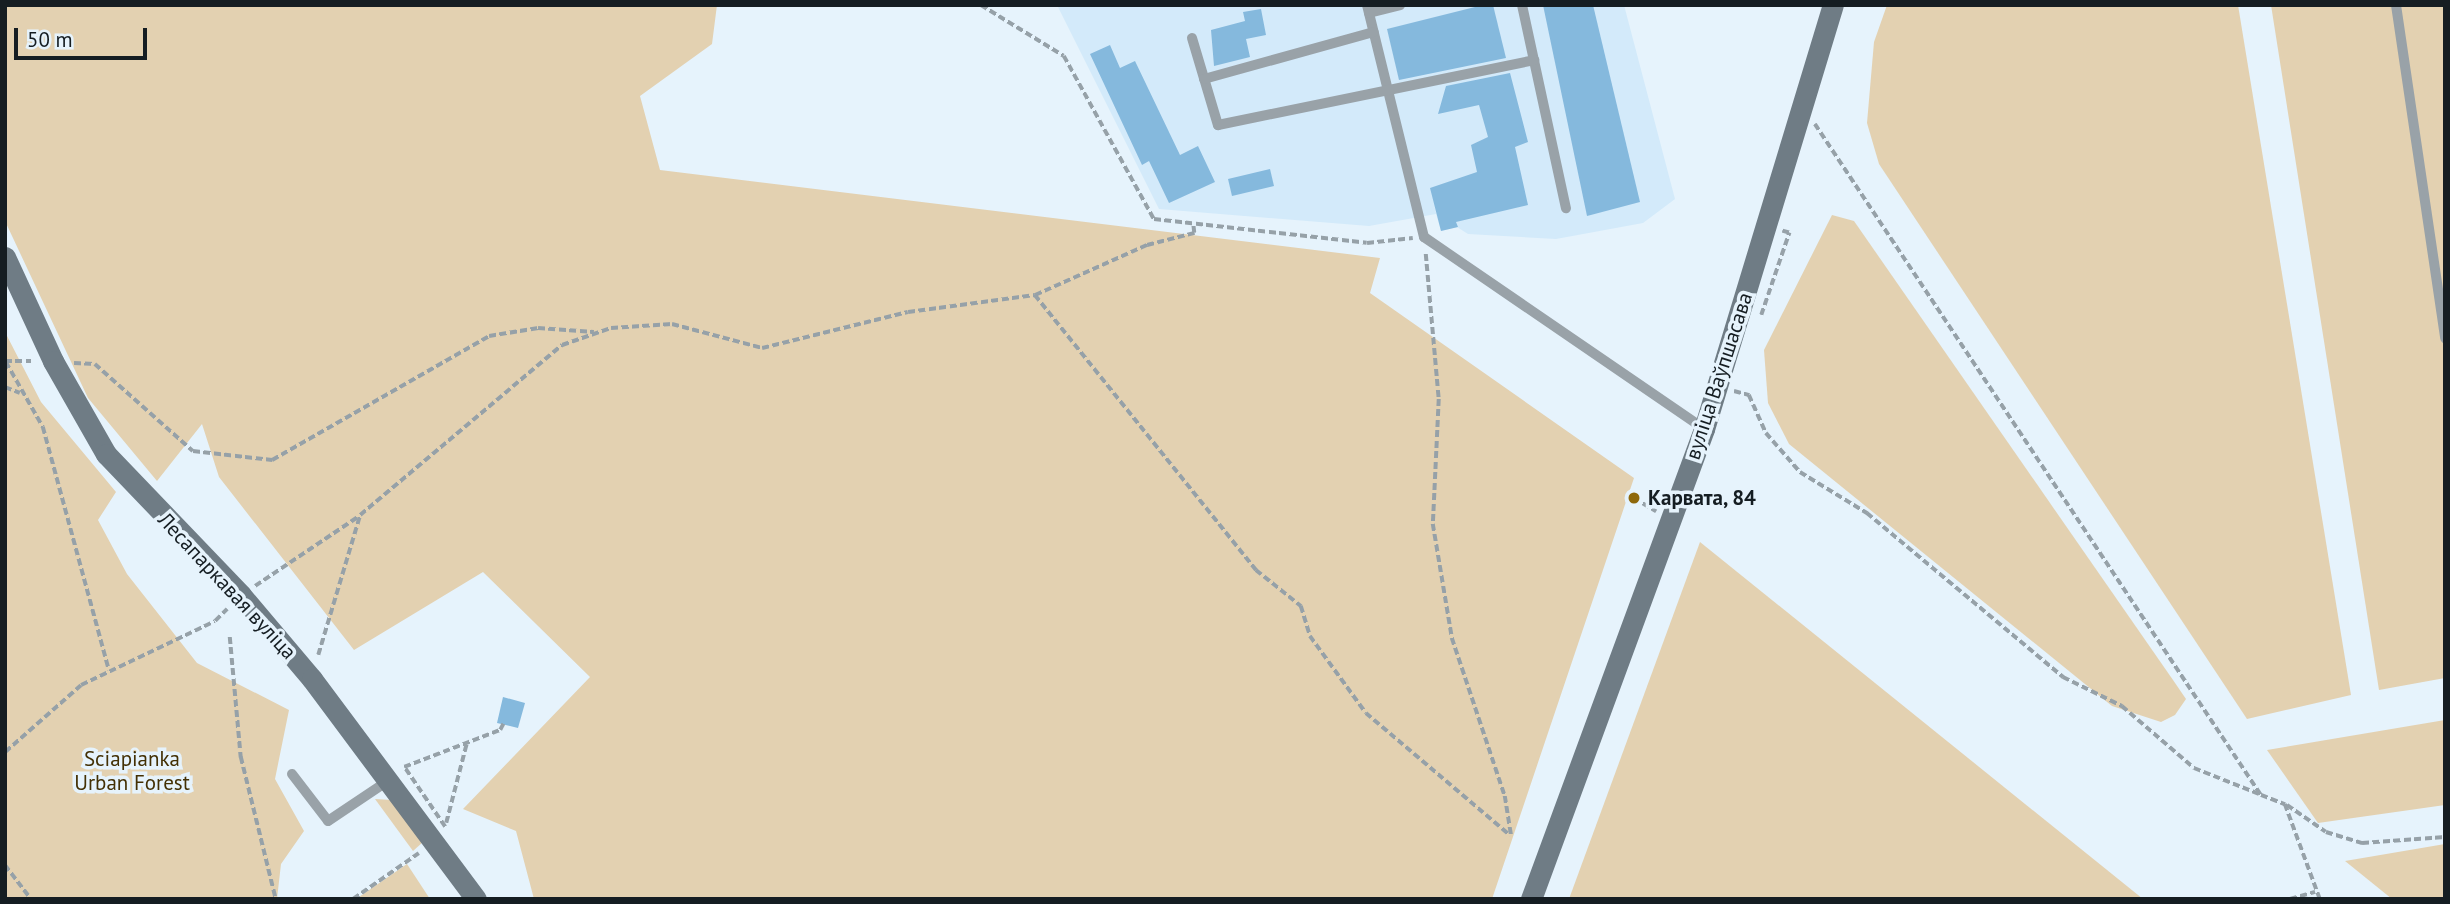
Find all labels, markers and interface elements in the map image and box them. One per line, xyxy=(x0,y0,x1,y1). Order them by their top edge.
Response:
scale bar xyxy=(18,14,150,58)
text: 50 m xyxy=(27,26,73,53)
street label: вуліца Ваўпшасава xyxy=(1680,289,1758,463)
place label: Карвата, 84 xyxy=(1648,485,1757,511)
marker: Карвата, 84 xyxy=(1626,490,1642,506)
street label: Лесапаркавая вуліца xyxy=(152,507,302,665)
park label: Sciapianka Urban Forest xyxy=(74,746,190,796)

